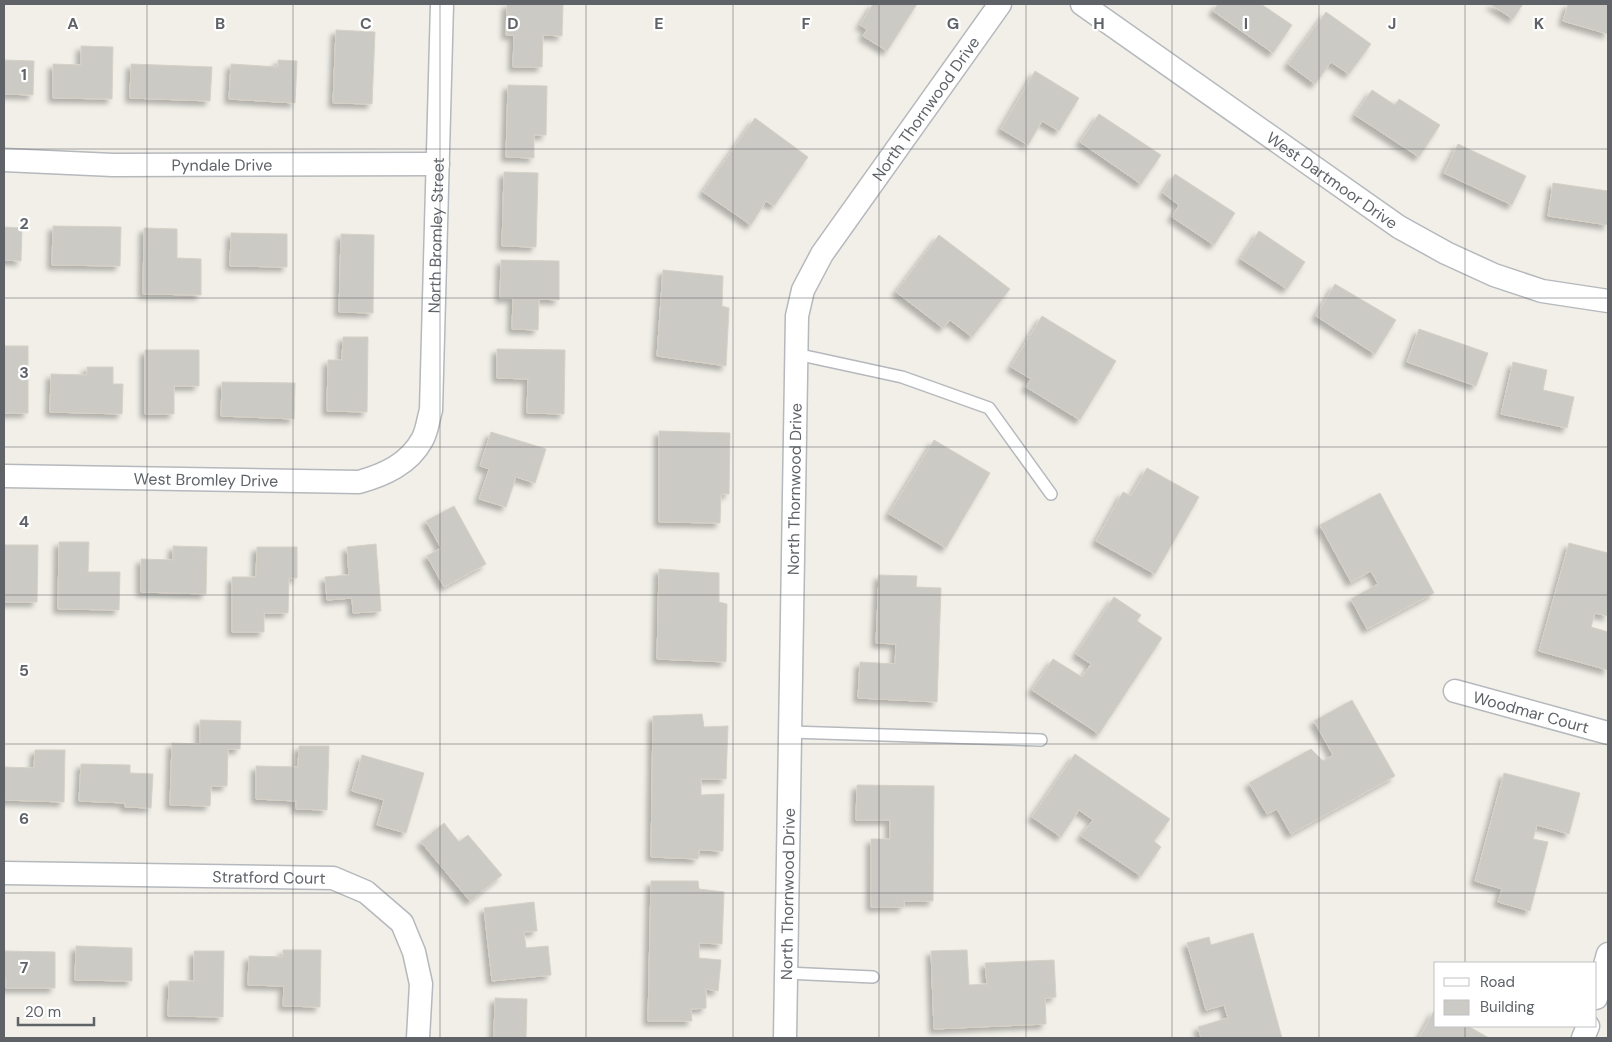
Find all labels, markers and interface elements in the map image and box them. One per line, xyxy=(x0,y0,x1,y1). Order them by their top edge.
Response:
text: A xyxy=(67,13,79,34)
text: B xyxy=(215,13,225,34)
text: C xyxy=(360,13,372,34)
text: D xyxy=(507,13,519,34)
text: E xyxy=(654,13,664,34)
text: F xyxy=(802,13,811,34)
text: G xyxy=(947,13,959,34)
text: H xyxy=(1093,13,1105,34)
text: I xyxy=(1244,13,1248,34)
text: J xyxy=(1388,13,1396,34)
text: K xyxy=(1534,13,1545,34)
street label: North Thornwood Drive xyxy=(867,32,984,185)
text: 1 xyxy=(21,64,27,85)
street label: West Dartmoor Drive xyxy=(1263,127,1402,233)
street label: Pyndale Drive xyxy=(171,154,272,175)
street label: North Bromley Street xyxy=(423,157,448,314)
text: 2 xyxy=(19,213,29,234)
text: 3 xyxy=(19,362,29,383)
street label: North Thornwood Drive xyxy=(782,403,806,575)
street label: West Bromley Drive xyxy=(134,468,278,491)
text: 4 xyxy=(19,511,29,532)
text: 5 xyxy=(19,660,29,681)
street label: Woodmar Court xyxy=(1471,686,1591,738)
text: 6 xyxy=(19,808,29,829)
street label: North Thornwood Drive xyxy=(775,808,799,980)
street label: Stratford Court xyxy=(212,866,326,888)
text: 7 xyxy=(20,957,29,978)
legend xyxy=(1434,962,1597,1027)
text: Road xyxy=(1480,972,1515,992)
scale bar xyxy=(18,994,94,1026)
text: Building xyxy=(1480,997,1535,1017)
text: 20 m xyxy=(25,1002,61,1022)

